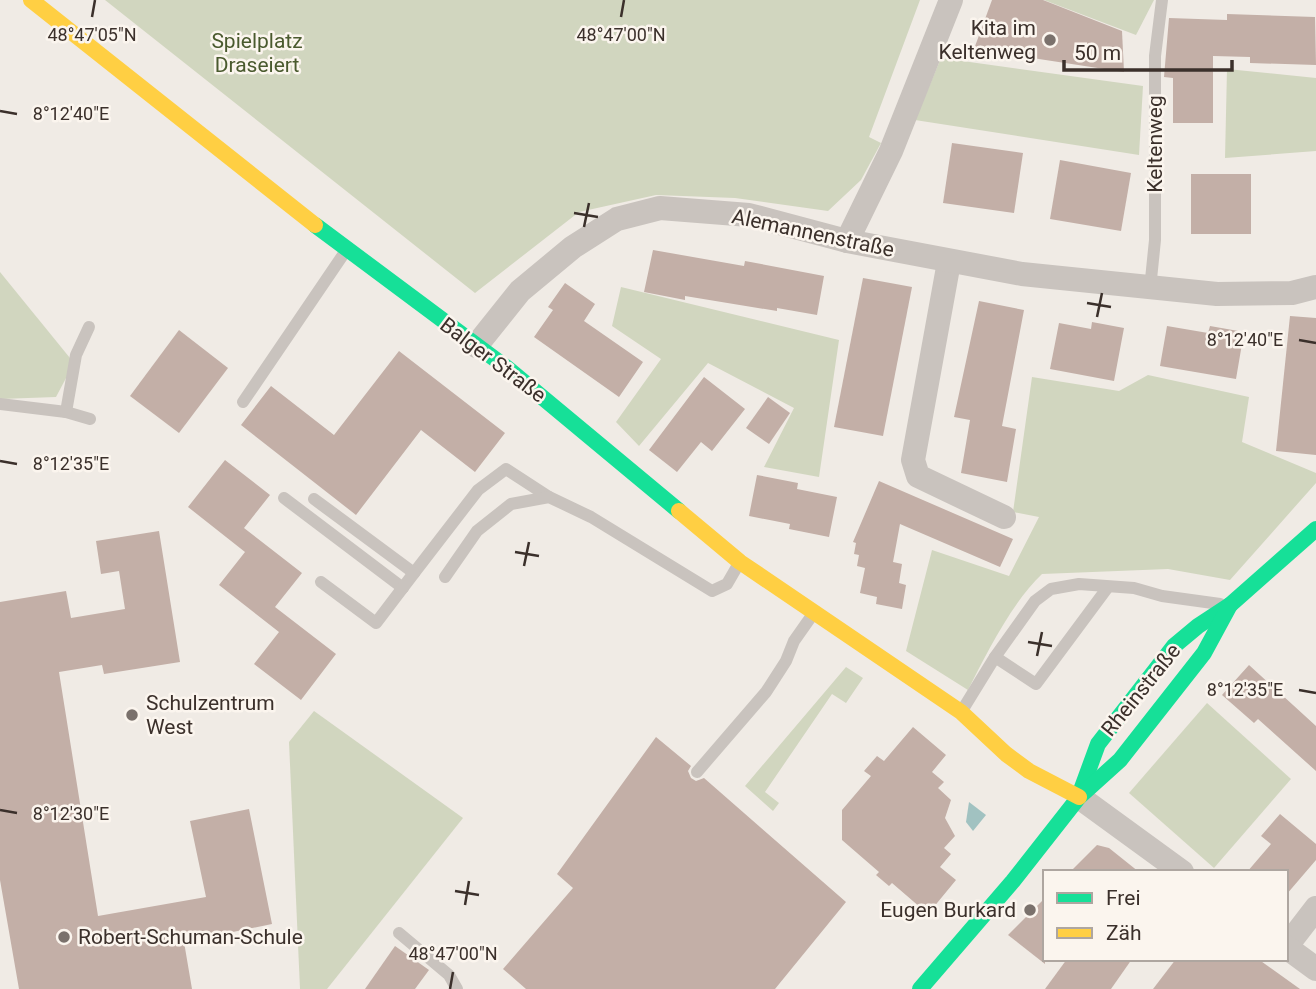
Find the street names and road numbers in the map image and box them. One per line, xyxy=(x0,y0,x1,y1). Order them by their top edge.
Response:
street label: Keltenweg xyxy=(1143,95,1167,193)
street label: Alemannenstraße xyxy=(730,204,896,262)
street label: Balger Straße xyxy=(435,313,551,407)
street label: Rheinstraße xyxy=(1096,639,1186,741)

